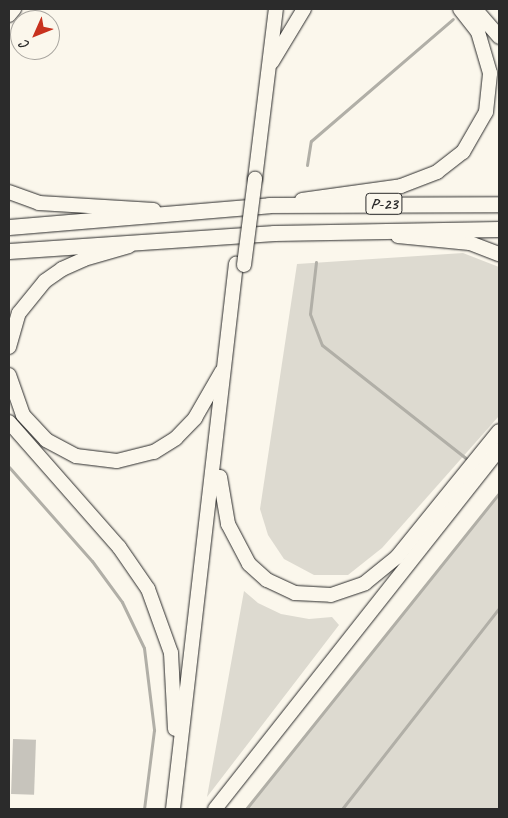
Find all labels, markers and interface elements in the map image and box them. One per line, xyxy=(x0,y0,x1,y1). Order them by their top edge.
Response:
north arrow xyxy=(10,10,60,60)
text: С xyxy=(16,37,33,53)
road number: Р-23 xyxy=(365,190,403,218)

